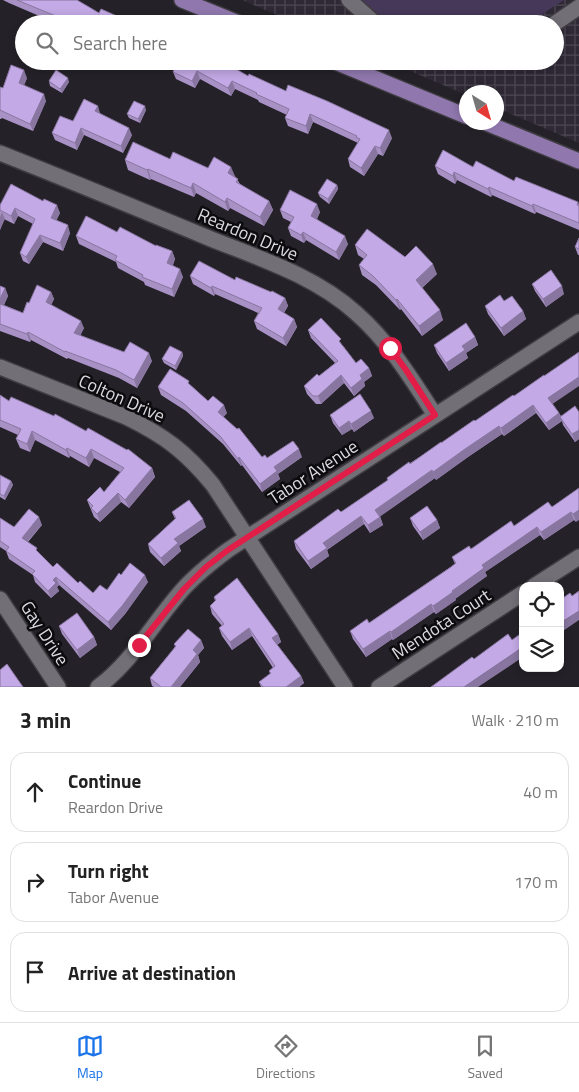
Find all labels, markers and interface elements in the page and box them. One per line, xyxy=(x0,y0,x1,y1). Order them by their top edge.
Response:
search box xyxy=(15,15,564,70)
text: Search here xyxy=(73,28,167,57)
icon: search xyxy=(33,29,61,57)
north arrow xyxy=(459,85,504,130)
street label: Reardon Drive xyxy=(193,201,303,267)
route start xyxy=(379,337,402,360)
street label: Colton Drive xyxy=(74,367,170,429)
street label: Tabor Avenue xyxy=(263,433,363,511)
street label: Mendota Court xyxy=(386,581,496,666)
map controls xyxy=(519,582,564,672)
button: locate xyxy=(519,582,564,627)
street label: Gay Drive xyxy=(14,595,76,671)
button: layers xyxy=(519,627,564,672)
route end xyxy=(128,634,151,657)
text: 3 min xyxy=(20,704,71,736)
text: Walk · 210 m xyxy=(471,708,559,732)
text: Continue xyxy=(68,766,141,795)
icon: ahead xyxy=(21,778,49,806)
text: 40 m xyxy=(523,780,558,804)
text: Reardon Drive xyxy=(68,795,163,819)
text: Turn right xyxy=(68,856,149,885)
icon: right xyxy=(21,868,49,896)
text: 170 m xyxy=(514,870,558,894)
text: Tabor Avenue xyxy=(68,885,159,909)
icon: arrive xyxy=(21,958,49,986)
text: Arrive at destination xyxy=(68,958,236,987)
tab: Map xyxy=(76,1032,104,1083)
tab: Directions xyxy=(256,1032,315,1083)
tab: Saved xyxy=(467,1032,503,1083)

